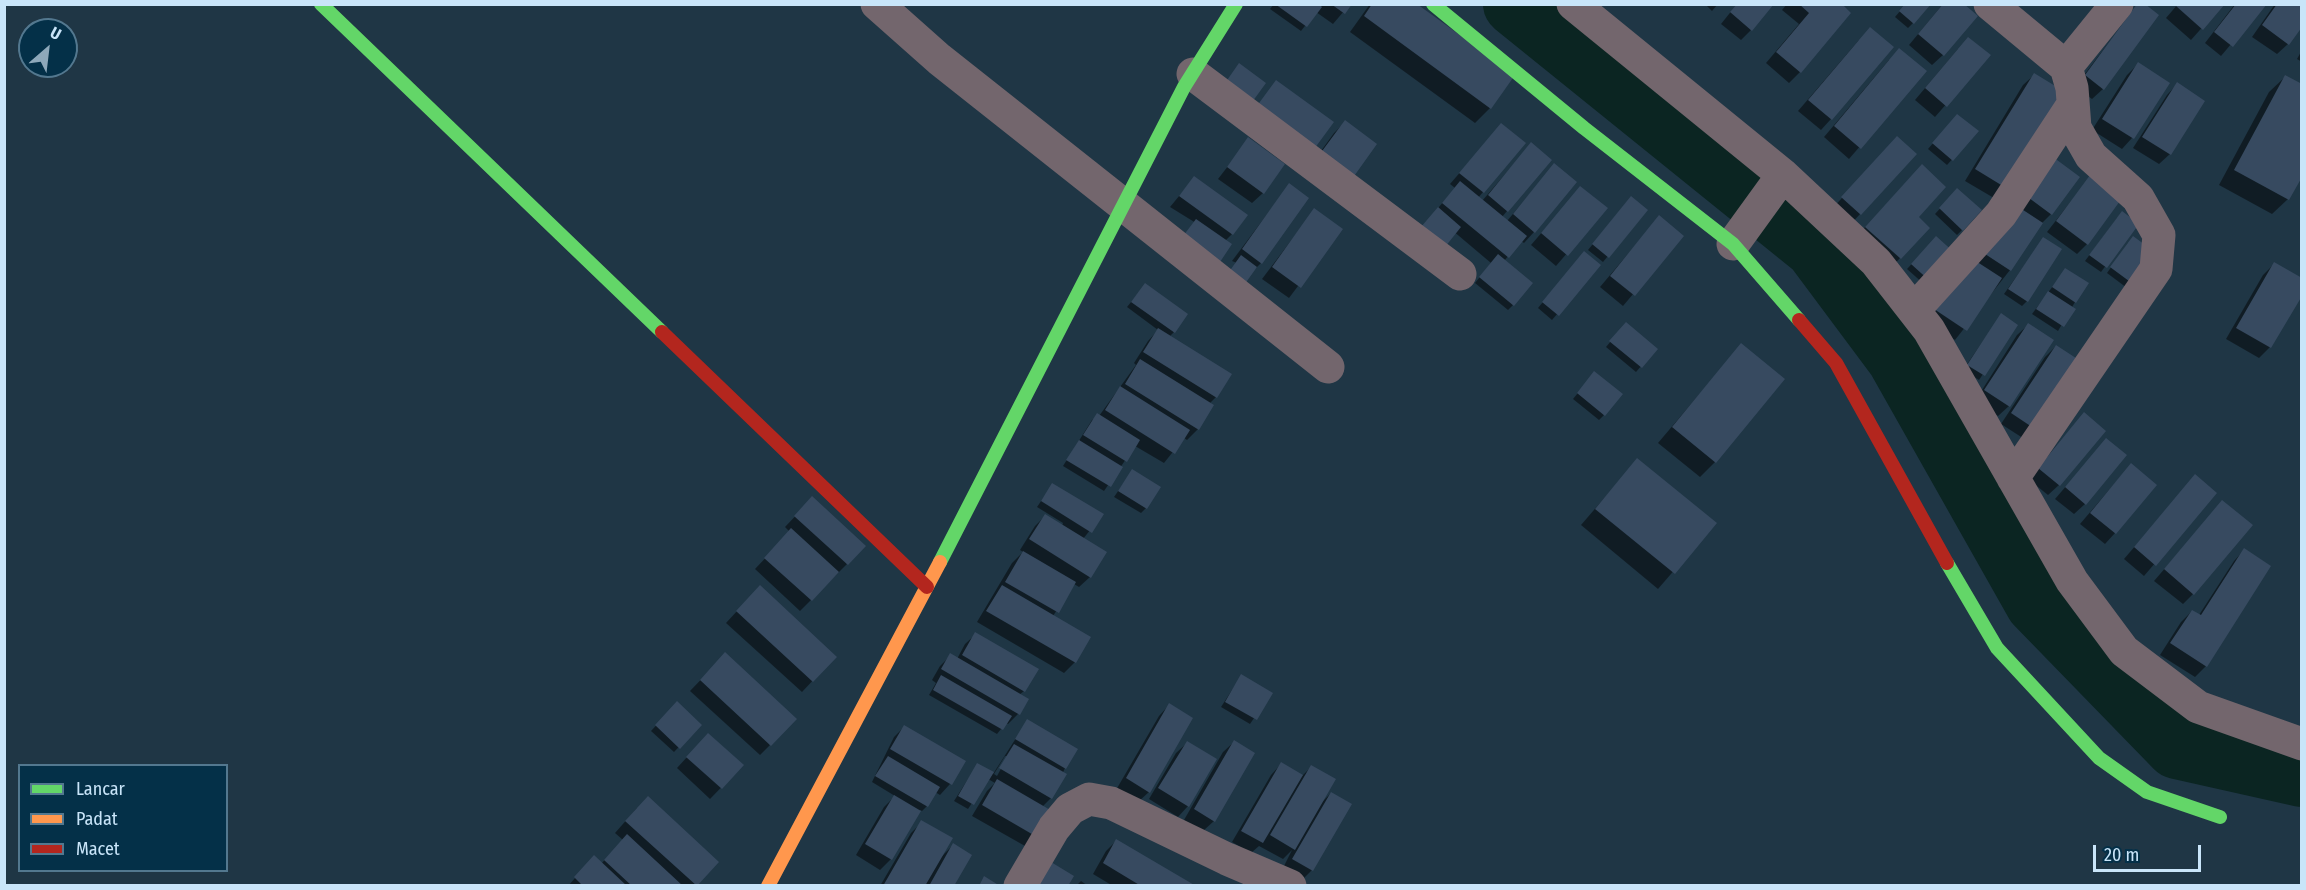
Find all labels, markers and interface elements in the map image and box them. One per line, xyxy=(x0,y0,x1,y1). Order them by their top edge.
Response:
north arrow xyxy=(18,18,78,78)
text: U xyxy=(47,23,64,44)
legend xyxy=(18,764,228,872)
text: Lancar xyxy=(76,778,125,800)
text: Padat xyxy=(76,808,118,830)
scale bar xyxy=(2096,833,2204,871)
text: Macet xyxy=(76,838,120,860)
text: 20 m xyxy=(2104,844,2139,866)

